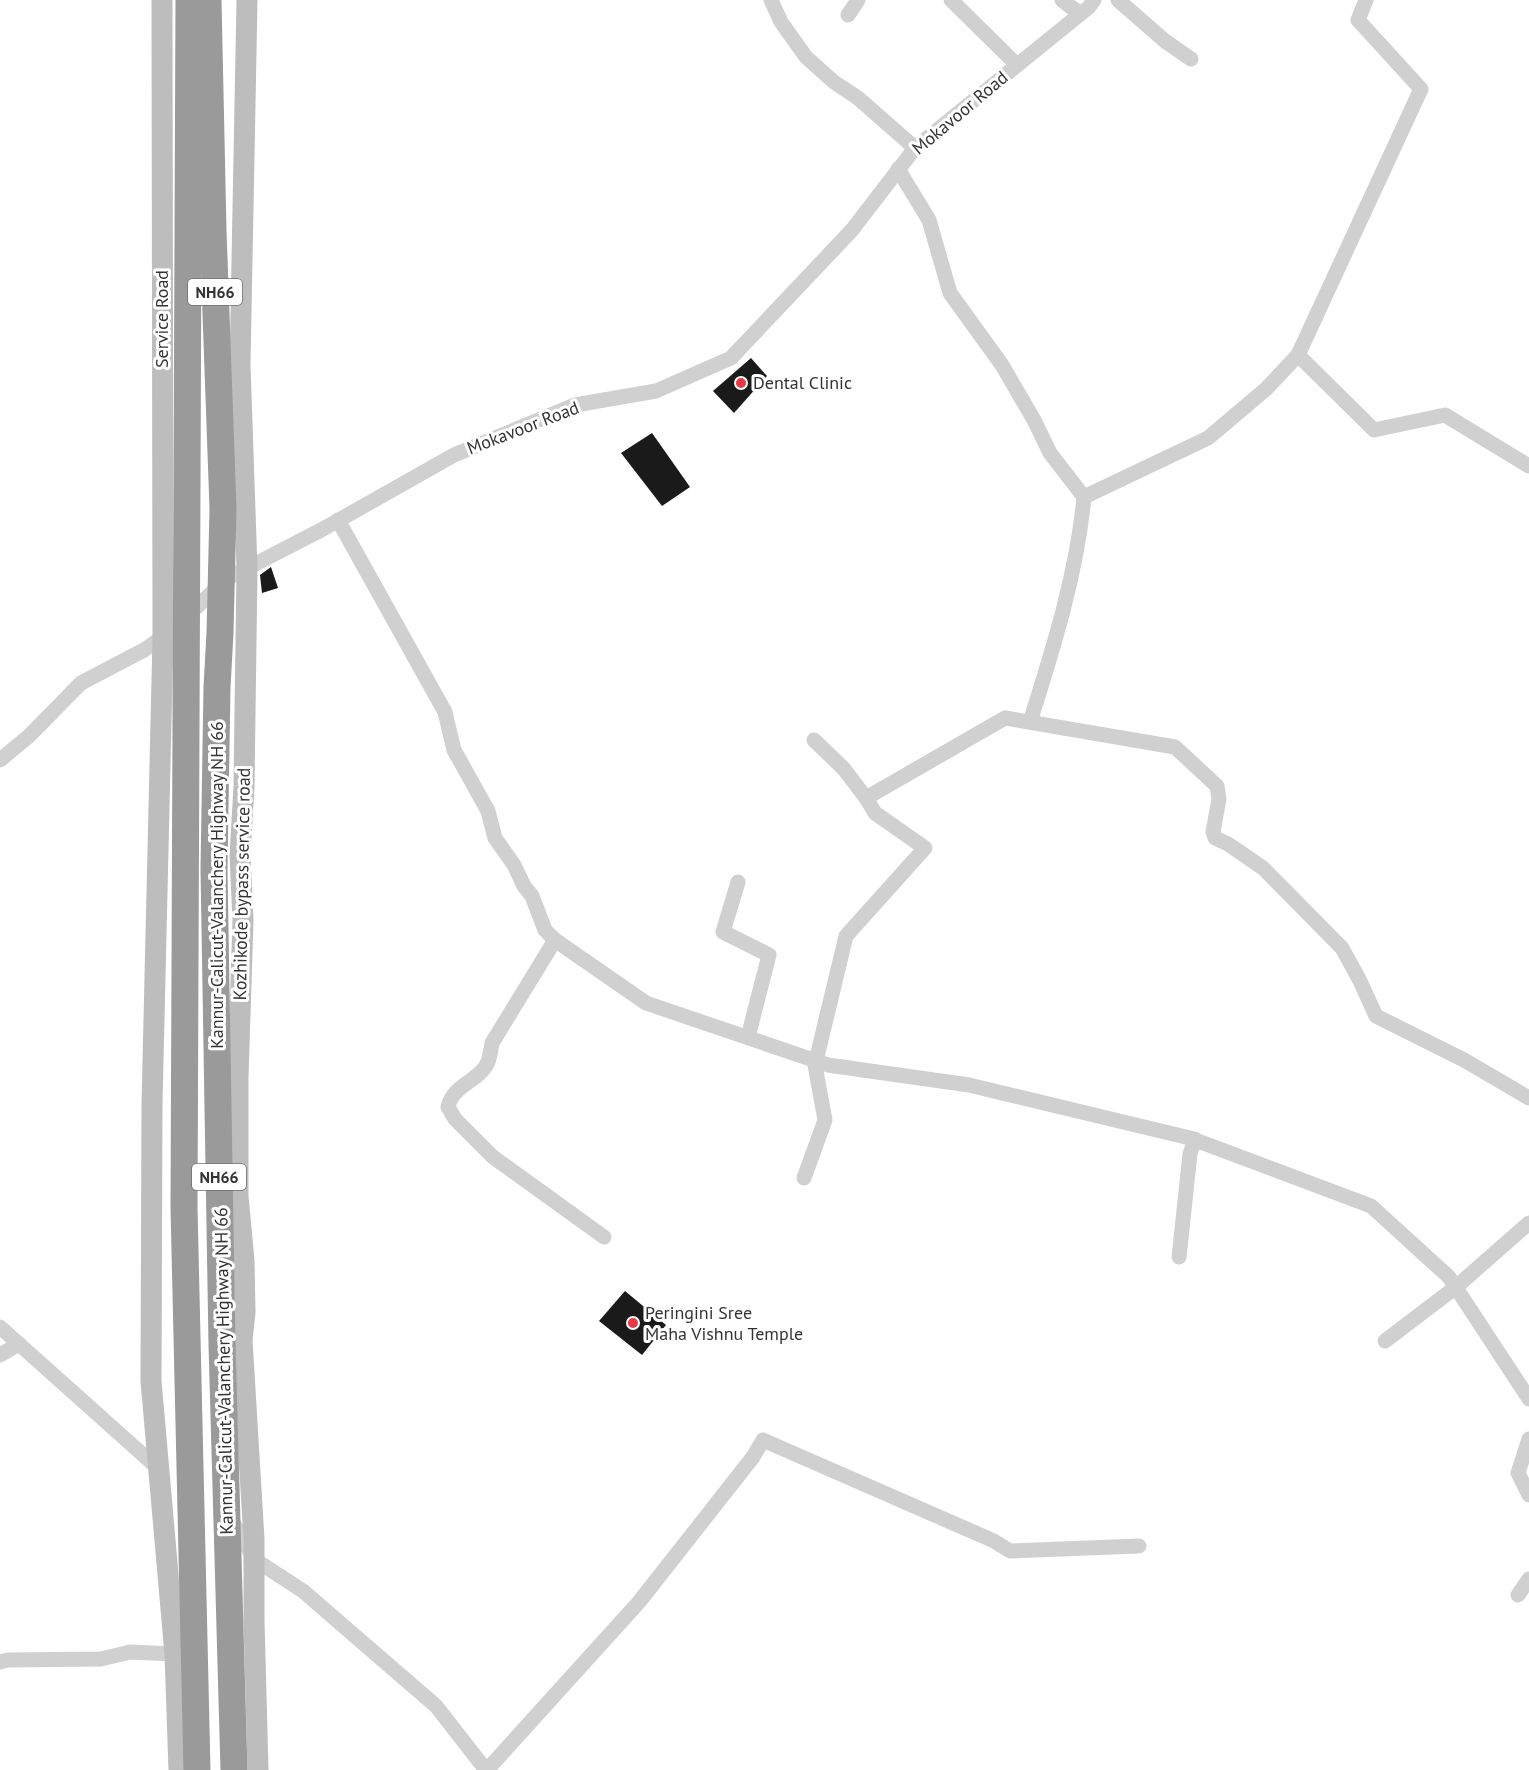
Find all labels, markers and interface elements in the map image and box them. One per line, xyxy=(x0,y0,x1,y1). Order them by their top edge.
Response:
street label: Mokavoor Road xyxy=(907,66,1012,159)
street label: Service Road xyxy=(150,270,173,368)
road number: NH66 xyxy=(188,279,242,305)
place label: Dental Clinic xyxy=(753,371,852,394)
marker: Dental Clinic xyxy=(734,376,748,390)
street label: Mokavoor Road xyxy=(464,396,582,459)
street label: Kannur-Calicut-Valanchery Highway NH 66 xyxy=(205,721,228,1049)
street label: Kozhikode bypass service road xyxy=(228,767,255,1001)
road number: NH66 xyxy=(192,1164,246,1190)
street label: Kannur-Calicut-Valanchery Highway NH 66 xyxy=(209,1207,238,1535)
place label: Peringini Sree Maha Vishnu Temple xyxy=(645,1301,803,1345)
marker: Peringini Sree Maha Vishnu Temple xyxy=(626,1316,640,1330)

